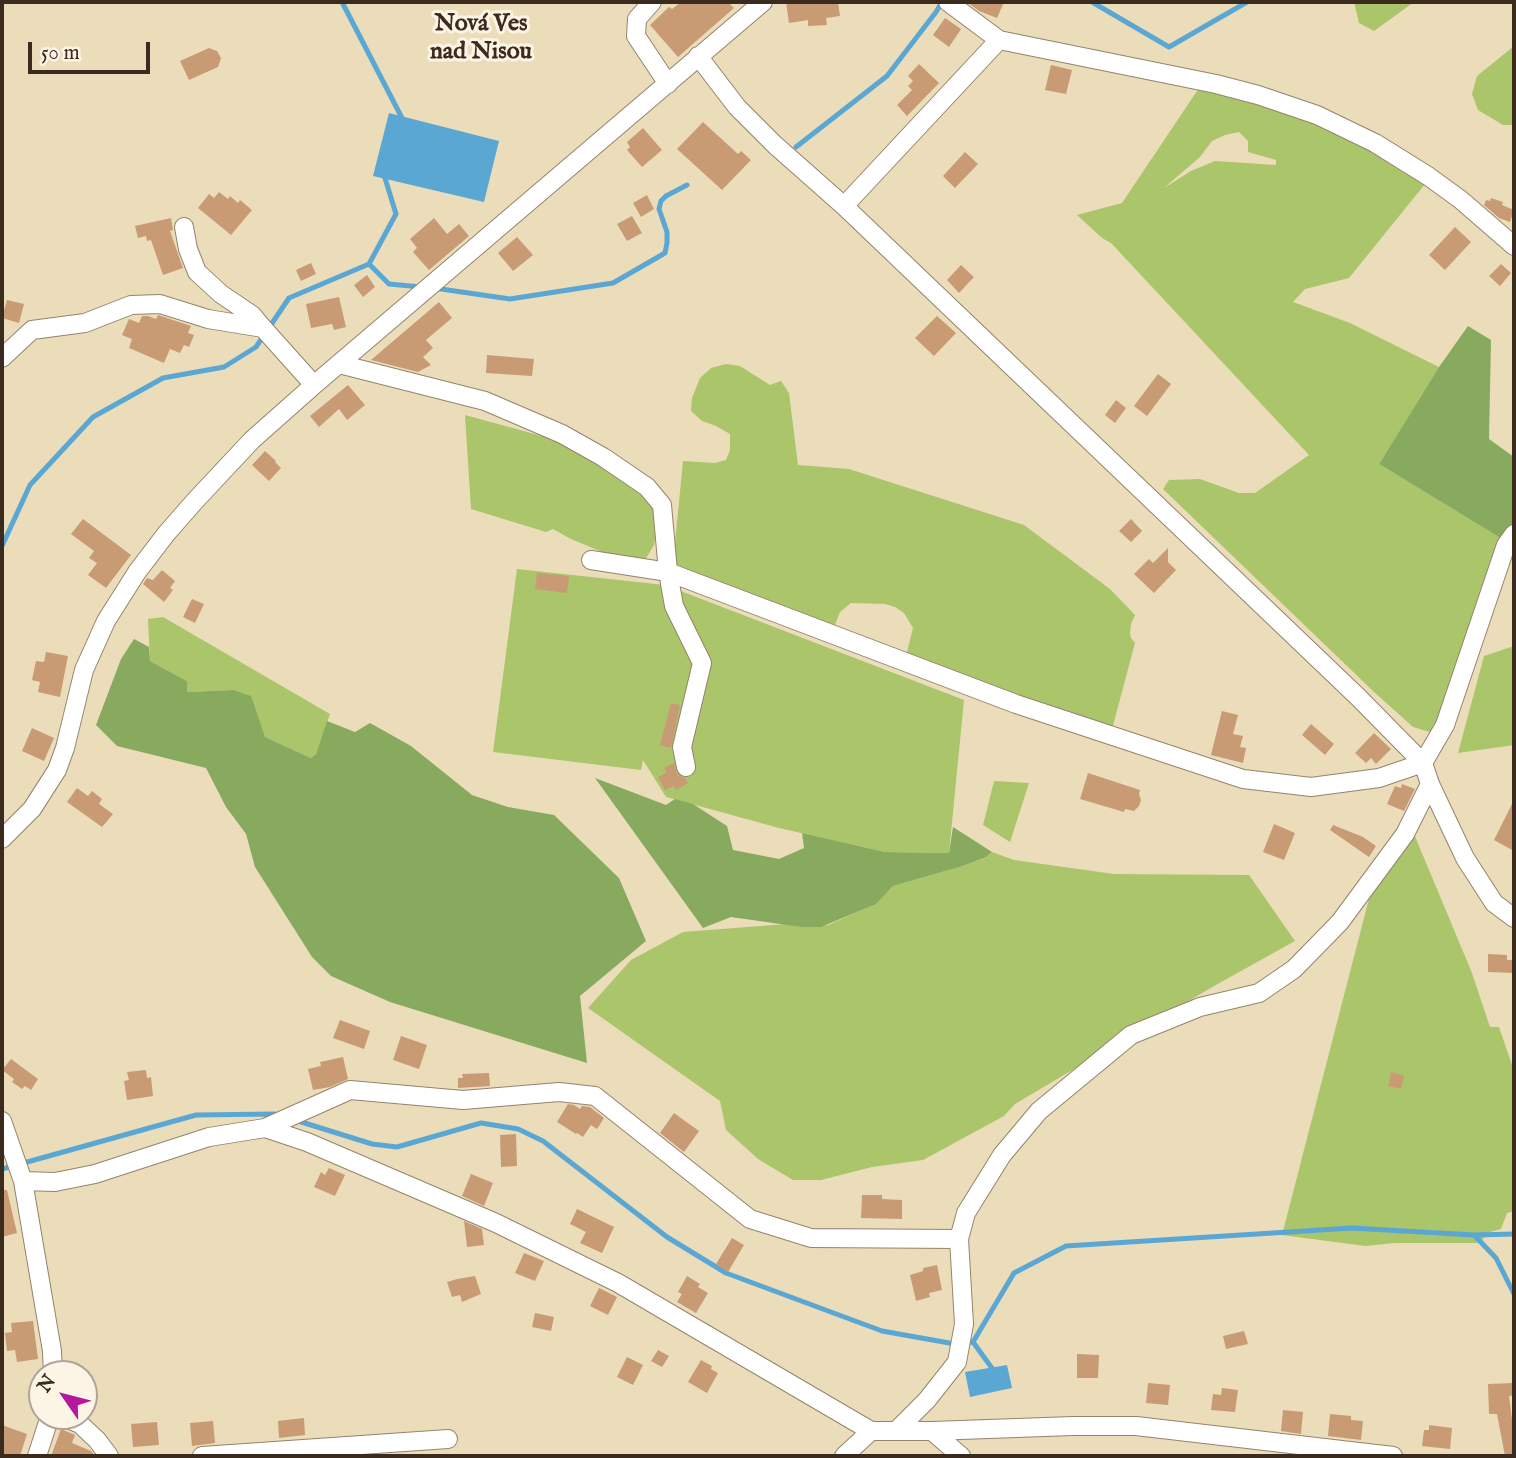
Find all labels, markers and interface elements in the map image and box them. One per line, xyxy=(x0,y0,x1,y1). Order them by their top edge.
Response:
district label: Nová Ves nad Nisou xyxy=(430,11,532,67)
scale bar xyxy=(32,28,154,72)
text: 50 m xyxy=(41,40,80,67)
north arrow xyxy=(28,1360,98,1430)
text: N xyxy=(33,1370,62,1398)

